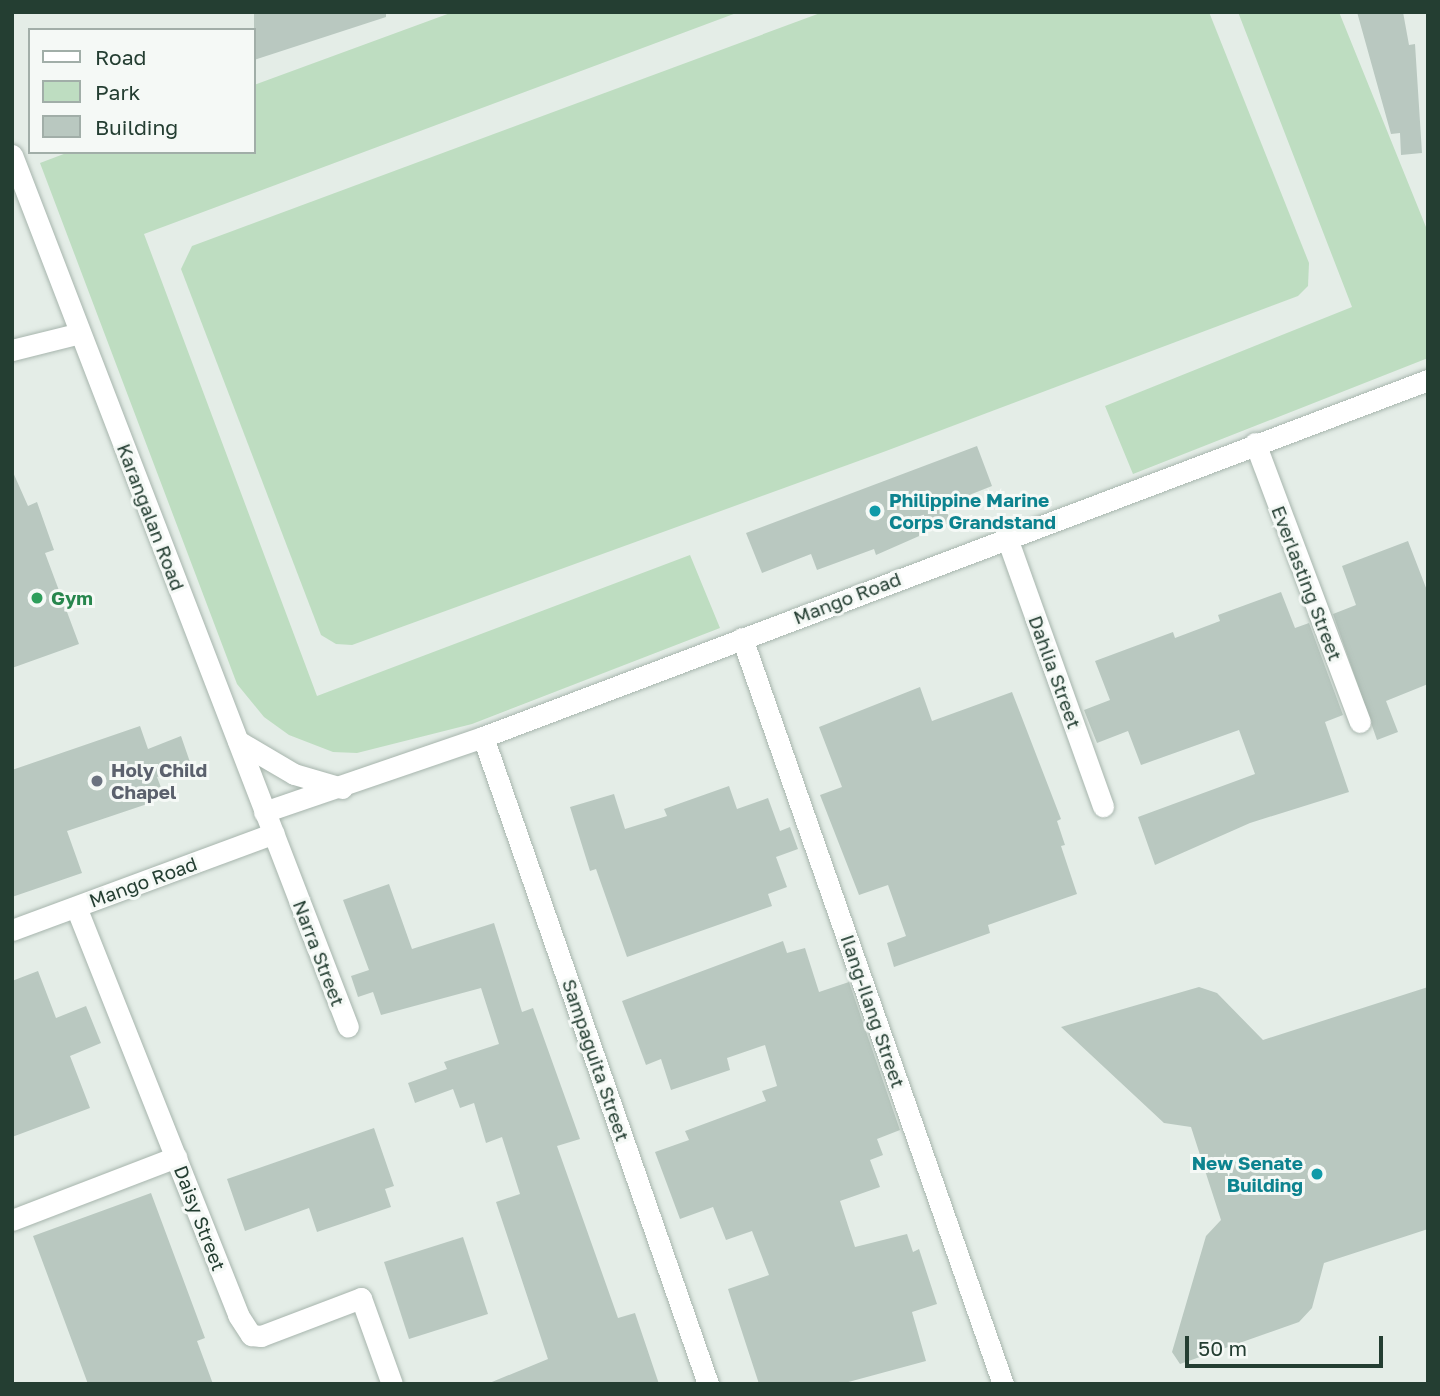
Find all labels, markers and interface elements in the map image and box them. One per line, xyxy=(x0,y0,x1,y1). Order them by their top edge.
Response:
legend xyxy=(28,28,256,154)
text: Road xyxy=(95,44,146,70)
text: Park xyxy=(95,79,140,105)
text: Building xyxy=(95,114,178,140)
street label: Karangalan Road xyxy=(112,440,190,594)
place label: Philippine Marine Corps Grandstand xyxy=(889,489,1056,533)
street label: Everlasting Street xyxy=(1267,502,1347,664)
marker: Philippine Marine Corps Grandstand xyxy=(867,503,883,519)
street label: Mango Road xyxy=(790,567,904,629)
place label: Gym xyxy=(51,587,93,609)
marker: Gym xyxy=(29,590,45,606)
street label: Dahlia Street xyxy=(1024,612,1086,732)
place label: Holy Child Chapel xyxy=(111,759,207,803)
marker: Holy Child Chapel xyxy=(89,773,105,789)
street label: Mango Road xyxy=(86,852,200,912)
street label: Narra Street xyxy=(288,897,350,1009)
street label: Ilang-Ilang Street xyxy=(836,931,910,1091)
street label: Sampaguita Street xyxy=(558,976,634,1144)
place label: New Senate Building xyxy=(1192,1152,1303,1196)
street label: Daisy Street xyxy=(169,1162,231,1274)
marker: New Senate Building xyxy=(1309,1166,1325,1182)
scale bar xyxy=(1188,1322,1386,1366)
text: 50 m xyxy=(1198,1335,1247,1361)

